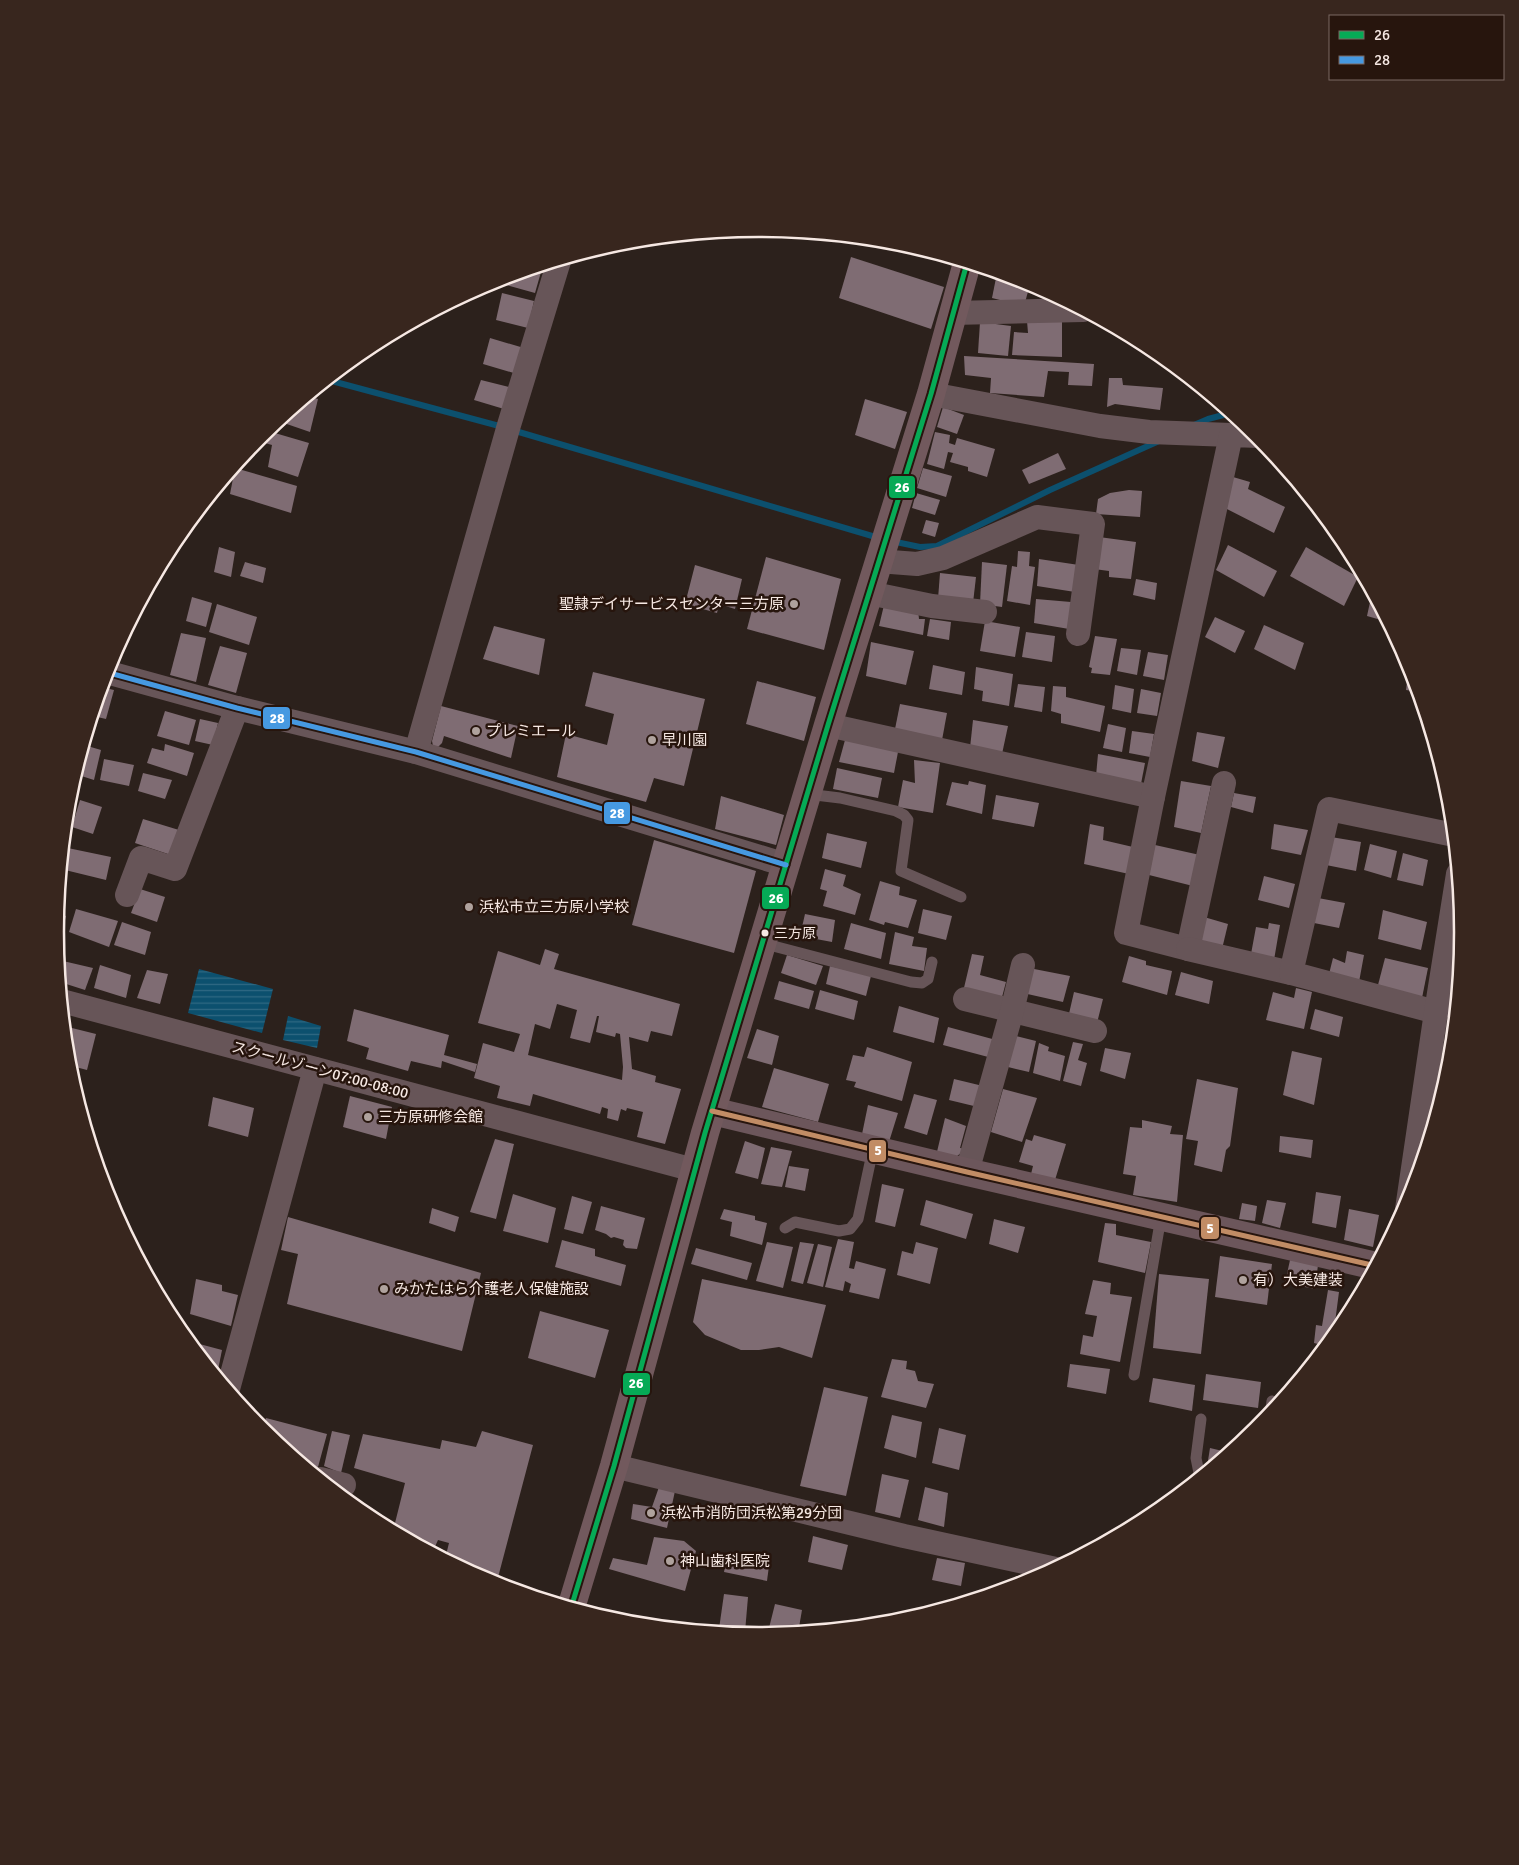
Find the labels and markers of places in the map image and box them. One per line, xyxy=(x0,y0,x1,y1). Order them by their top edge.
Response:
place label: 聖隷デイサービスセンター三方原 xyxy=(559,595,784,613)
marker: 聖隷デイサービスセンター三方原 xyxy=(788,598,800,610)
place label: プレミエール xyxy=(486,722,576,740)
marker: プレミエール xyxy=(470,725,482,737)
place label: 早川園 xyxy=(662,731,707,749)
marker: 早川園 xyxy=(646,734,658,746)
place label: 浜松市立三方原小学校 xyxy=(479,898,629,916)
marker: 浜松市立三方原小学校 xyxy=(463,901,475,913)
place label: 三方原 xyxy=(774,925,816,942)
marker: 三方原 xyxy=(760,928,770,938)
place label: 三方原研修会館 xyxy=(378,1108,483,1126)
marker: 三方原研修会館 xyxy=(362,1111,374,1123)
place label: 有）大美建装 xyxy=(1253,1271,1343,1289)
marker: 有）大美建装 xyxy=(1237,1274,1249,1286)
place label: みかたはら介護老人保健施設 xyxy=(394,1280,589,1298)
marker: みかたはら介護老人保健施設 xyxy=(378,1283,390,1295)
place label: 浜松市消防団浜松第29分団 xyxy=(661,1504,842,1522)
marker: 浜松市消防団浜松第29分団 xyxy=(645,1507,657,1519)
place label: 神山歯科医院 xyxy=(680,1552,770,1570)
marker: 神山歯科医院 xyxy=(664,1555,676,1567)

